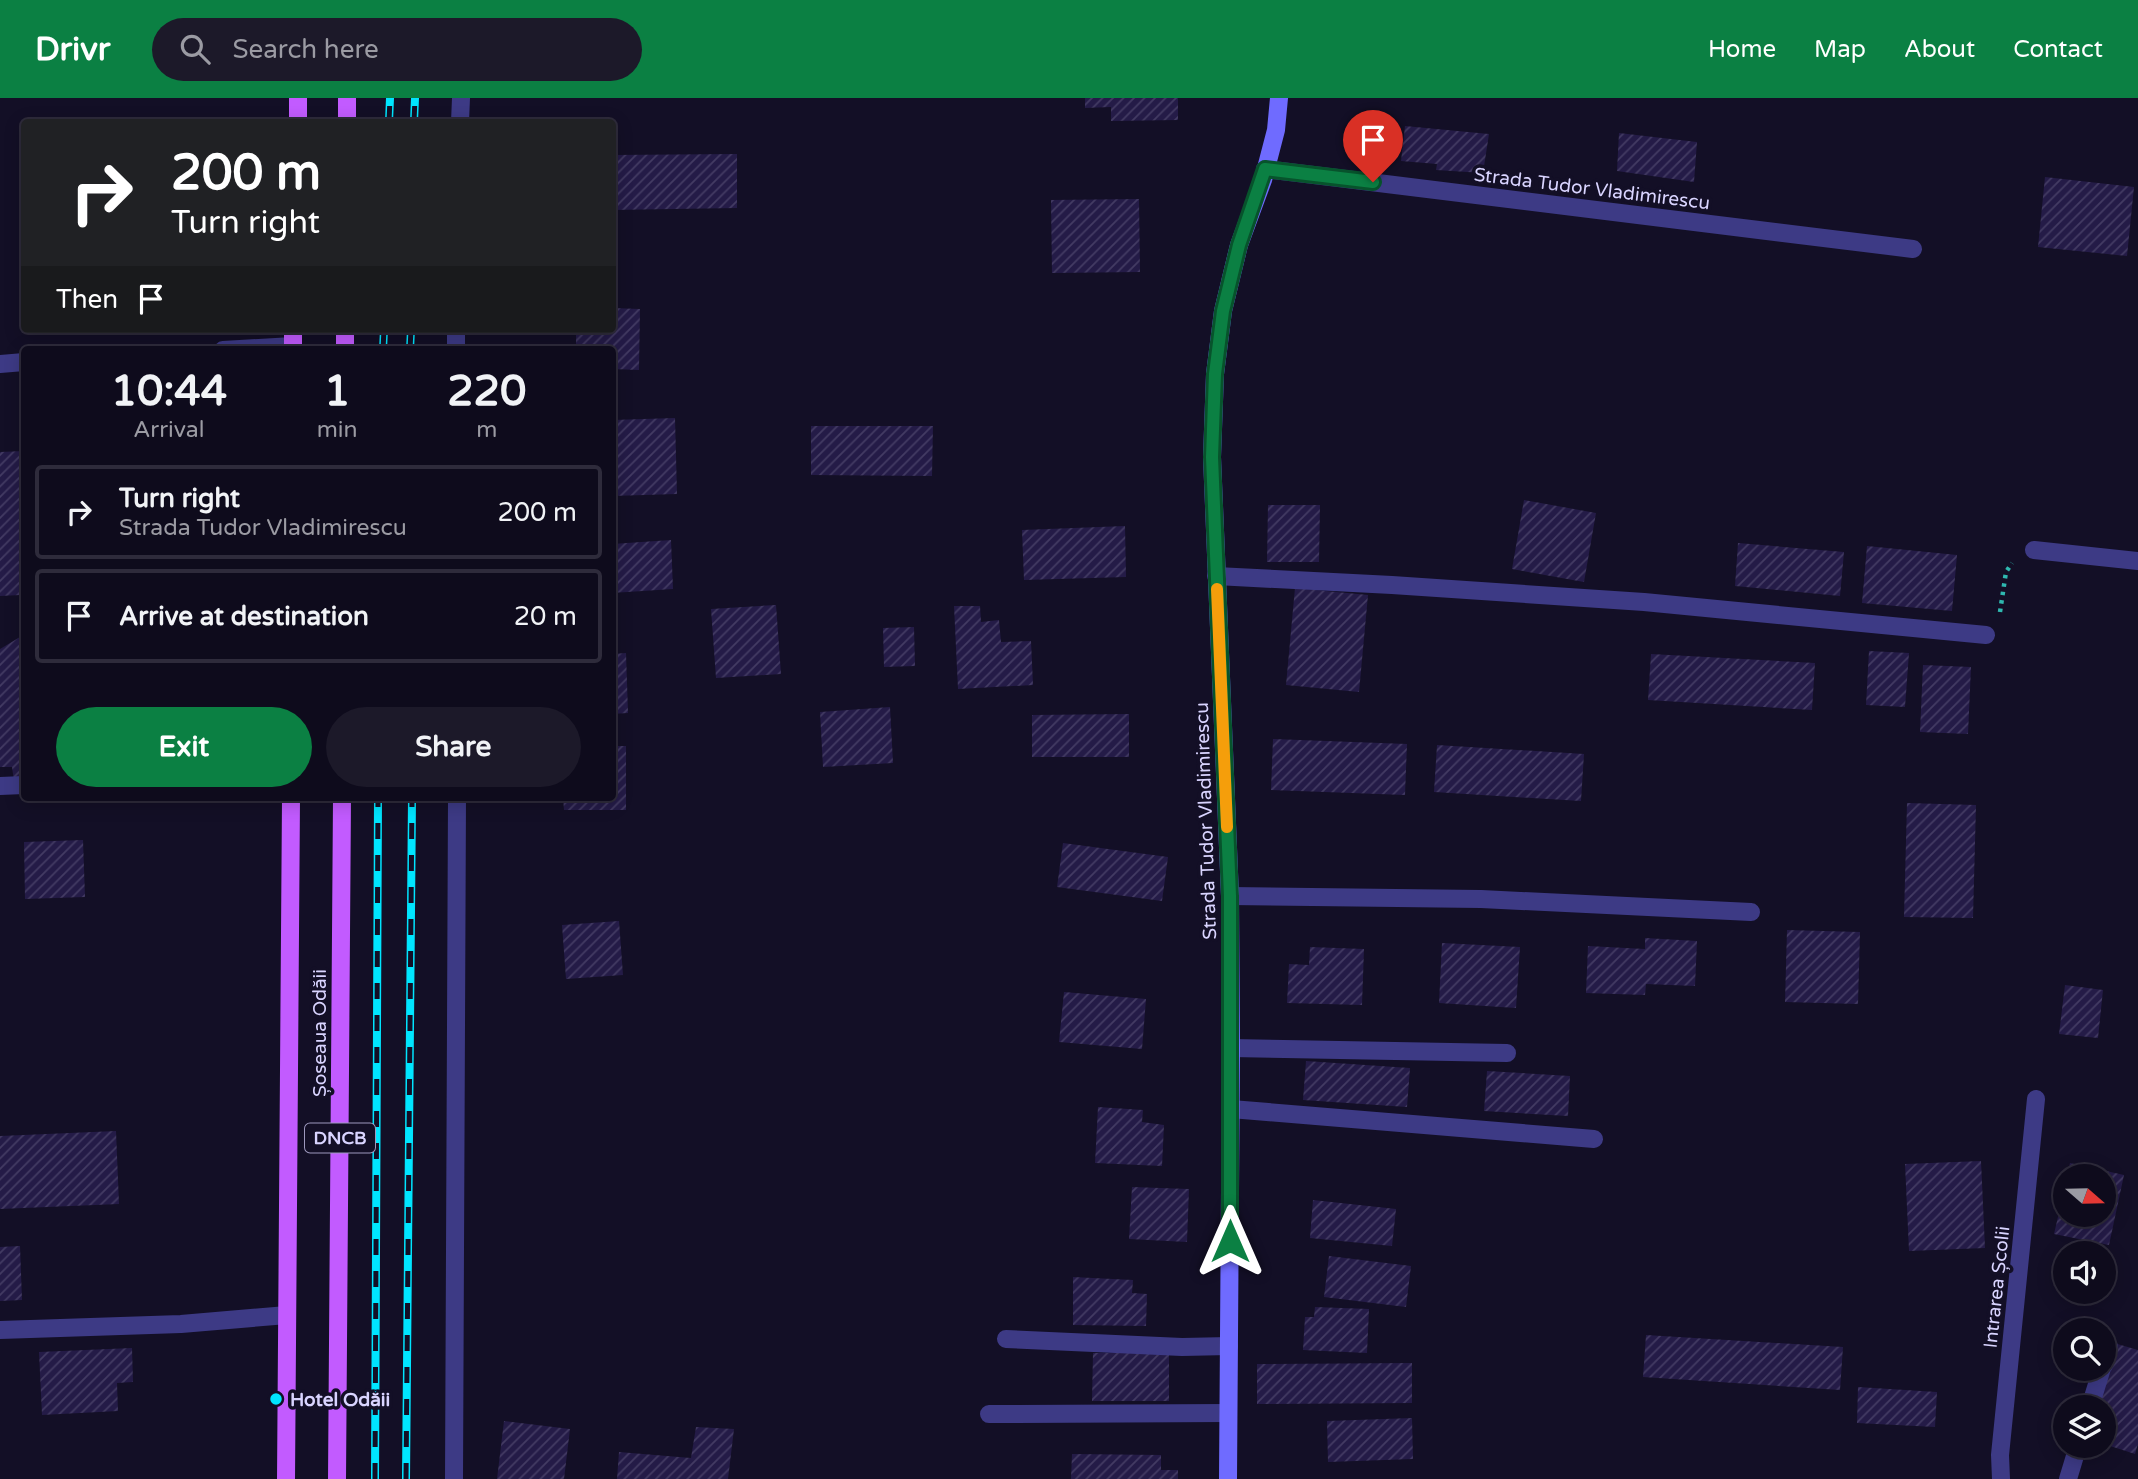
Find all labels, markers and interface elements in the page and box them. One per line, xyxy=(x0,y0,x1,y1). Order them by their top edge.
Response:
search box xyxy=(152,18,642,81)
text: Drivr xyxy=(35,30,110,69)
icon: search xyxy=(176,30,214,68)
text: Search here xyxy=(232,34,379,65)
text: Home xyxy=(1708,35,1776,64)
text: Map xyxy=(1814,35,1866,64)
text: About xyxy=(1904,35,1975,64)
text: Contact xyxy=(2013,35,2103,64)
pin xyxy=(1343,110,1403,182)
icon: arrive xyxy=(1354,121,1392,159)
text: 200 m xyxy=(171,144,321,203)
icon: right xyxy=(56,147,147,238)
street label: Strada Tudor Vladimirescu xyxy=(1473,164,1711,214)
text: Turn right xyxy=(171,204,320,242)
icon: arrive xyxy=(132,280,170,318)
text: Then xyxy=(56,284,118,315)
text: 10:44 xyxy=(111,366,227,417)
text: 1 xyxy=(324,366,350,417)
text: 220 xyxy=(447,366,526,417)
text: Arrival xyxy=(133,416,204,444)
text: min xyxy=(317,416,358,444)
text: m xyxy=(476,416,497,444)
text: Turn right xyxy=(119,483,240,514)
icon: right xyxy=(60,493,98,531)
text: 200 m xyxy=(497,497,577,528)
text: Strada Tudor Vladimirescu xyxy=(119,514,407,542)
icon: arrive xyxy=(60,597,98,635)
text: Arrive at destination xyxy=(119,601,369,632)
text: 20 m xyxy=(514,601,577,632)
street label: Strada Tudor Vladimirescu xyxy=(1191,702,1221,940)
button: Exit xyxy=(56,707,312,787)
button: Share xyxy=(326,707,581,787)
street label: Șoseaua Odăii xyxy=(309,969,331,1097)
road number: DNCB xyxy=(305,1124,375,1153)
north arrow xyxy=(2053,1164,2116,1227)
map controls xyxy=(2053,1164,2116,1458)
position arrow xyxy=(1193,1204,1267,1278)
street label: Intrarea Școlii xyxy=(1980,1225,2014,1349)
button: sound xyxy=(2053,1241,2116,1304)
button: search xyxy=(2053,1318,2116,1381)
place label: Hotel Odăii xyxy=(290,1389,390,1411)
marker: Hotel Odăii xyxy=(268,1391,284,1407)
button: layers xyxy=(2053,1395,2116,1458)

